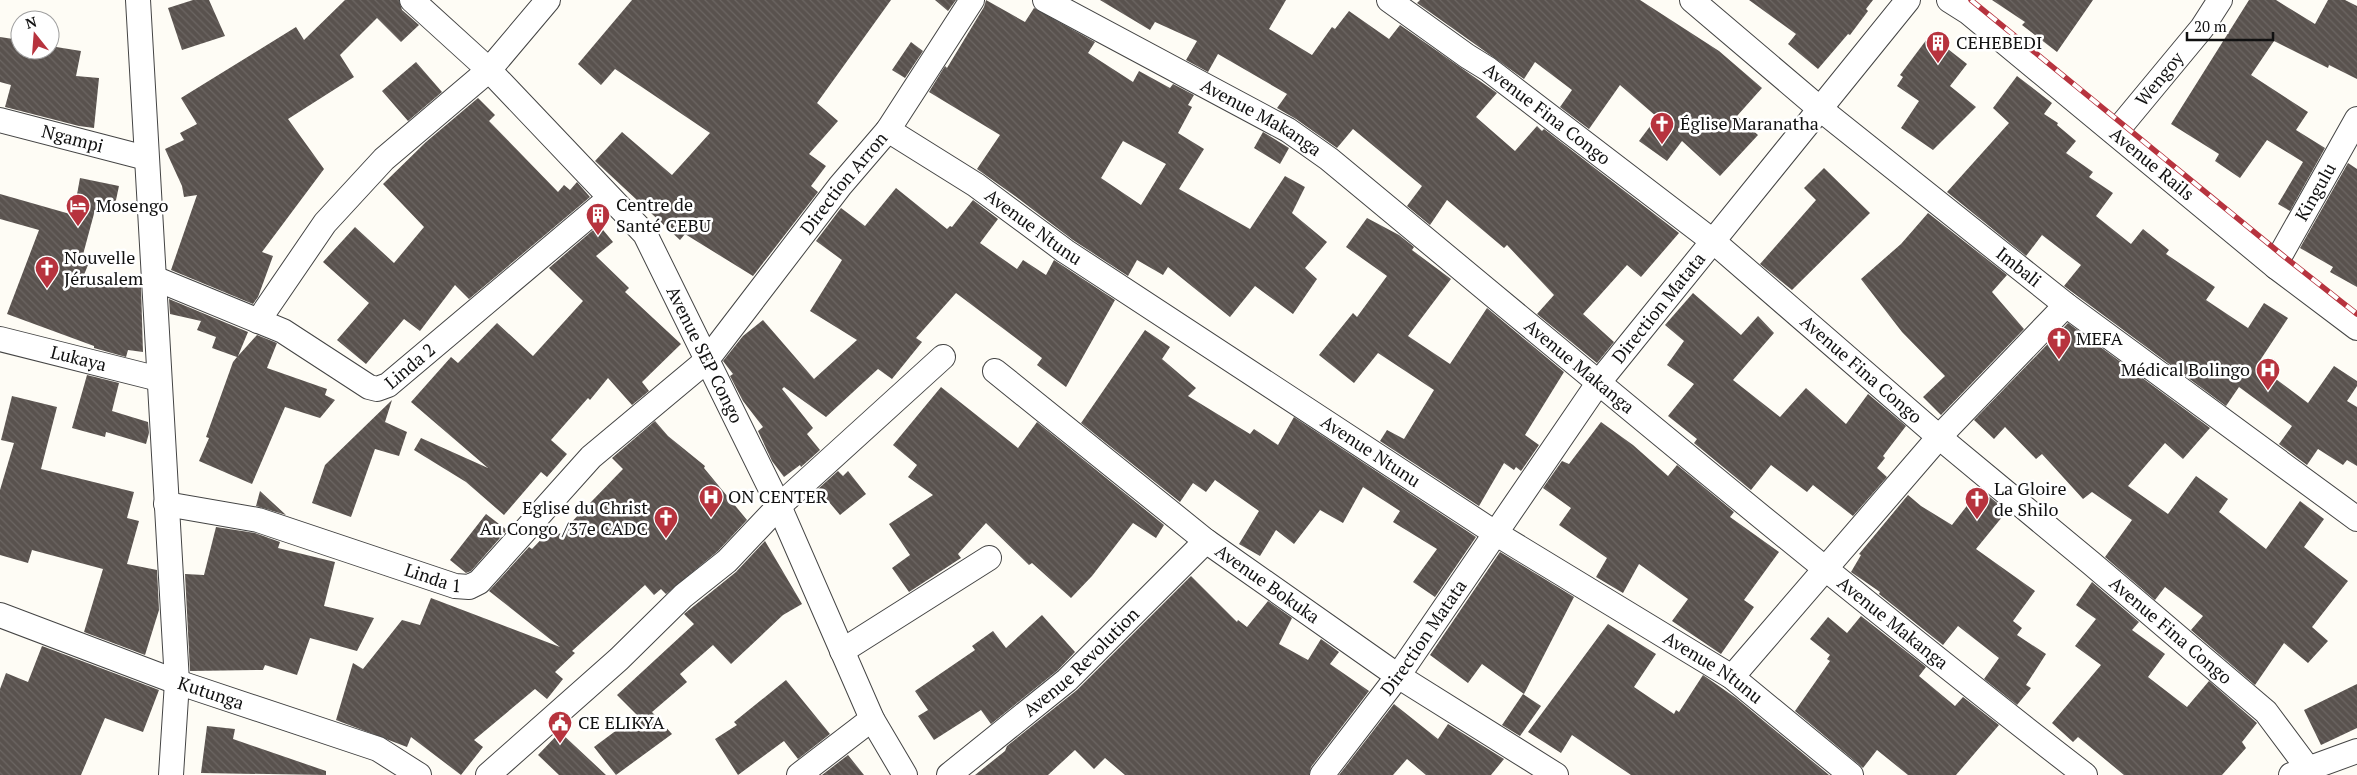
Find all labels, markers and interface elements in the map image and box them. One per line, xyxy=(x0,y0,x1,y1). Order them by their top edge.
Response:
north arrow xyxy=(10,10,60,60)
scale bar xyxy=(2187,10,2273,42)
text: N xyxy=(23,11,39,33)
text: 20 m xyxy=(2194,16,2227,36)
building icon: CEHEBEDI xyxy=(1925,30,1951,64)
place label: CEHEBEDI xyxy=(1956,30,2042,54)
street label: Wengoy xyxy=(2129,46,2189,111)
street label: Avenue Fina Congo xyxy=(1479,57,1616,170)
street label: Avenue Makanga xyxy=(1197,73,1327,161)
church icon: Église Maranatha xyxy=(1649,111,1675,145)
place label: Église Maranatha xyxy=(1680,111,1819,135)
street label: Ngampi xyxy=(39,118,106,157)
street label: Avenue Rails xyxy=(2105,121,2200,205)
street label: Direction Arron xyxy=(794,126,893,239)
street label: Kingulu xyxy=(2289,158,2341,225)
street label: Avenue Ntunu xyxy=(981,183,1087,270)
place label: Centre de Santé CEBU xyxy=(616,192,711,237)
hotel icon: Mosengo xyxy=(65,193,91,227)
place label: Mosengo xyxy=(96,193,169,217)
building icon: Centre de Santé CEBU xyxy=(585,202,611,236)
street label: Imbali xyxy=(1992,241,2047,292)
place label: Nouvelle Jérusalem xyxy=(64,245,144,290)
street label: Direction Matata xyxy=(1606,247,1710,368)
church icon: Nouvelle Jérusalem xyxy=(34,255,60,289)
street label: Avenue SEP Congo xyxy=(661,282,749,427)
street label: Avenue Fina Congo xyxy=(1796,309,1928,428)
street label: Avenue Makanga xyxy=(1520,313,1640,418)
church icon: MEFA xyxy=(2046,326,2072,360)
place label: MEFA xyxy=(2076,326,2124,350)
street label: Linda 2 xyxy=(379,337,440,394)
street label: Lukaya xyxy=(48,339,109,376)
place label: Médical Bolingo xyxy=(2121,357,2250,381)
hospital icon: Médical Bolingo xyxy=(2255,357,2281,391)
street label: Avenue Ntunu xyxy=(1317,409,1426,492)
place label: La Gloire de Shilo xyxy=(1994,476,2067,521)
hospital icon: ON CENTER xyxy=(698,484,724,518)
place label: ON CENTER xyxy=(728,484,828,508)
church icon: La Gloire de Shilo xyxy=(1964,486,1990,520)
place label: Eglise du Christ Au Congo /37e CADC xyxy=(480,495,648,540)
church icon: Eglise du Christ Au Congo /37e CADC xyxy=(653,505,679,539)
street label: Avenue Bokuka xyxy=(1211,538,1325,628)
street label: Linda 1 xyxy=(402,557,462,597)
street label: Avenue Makanga xyxy=(1833,570,1954,674)
street label: Avenue Fina Congo xyxy=(2105,571,2238,689)
street label: Direction Matata xyxy=(1374,574,1472,700)
street label: Avenue Revolution xyxy=(1018,601,1144,722)
street label: Avenue Ntunu xyxy=(1659,625,1768,709)
street label: Kutunga xyxy=(175,670,247,715)
public building icon: CE ELIKYA xyxy=(547,710,573,744)
place label: CE ELIKYA xyxy=(578,710,665,734)

